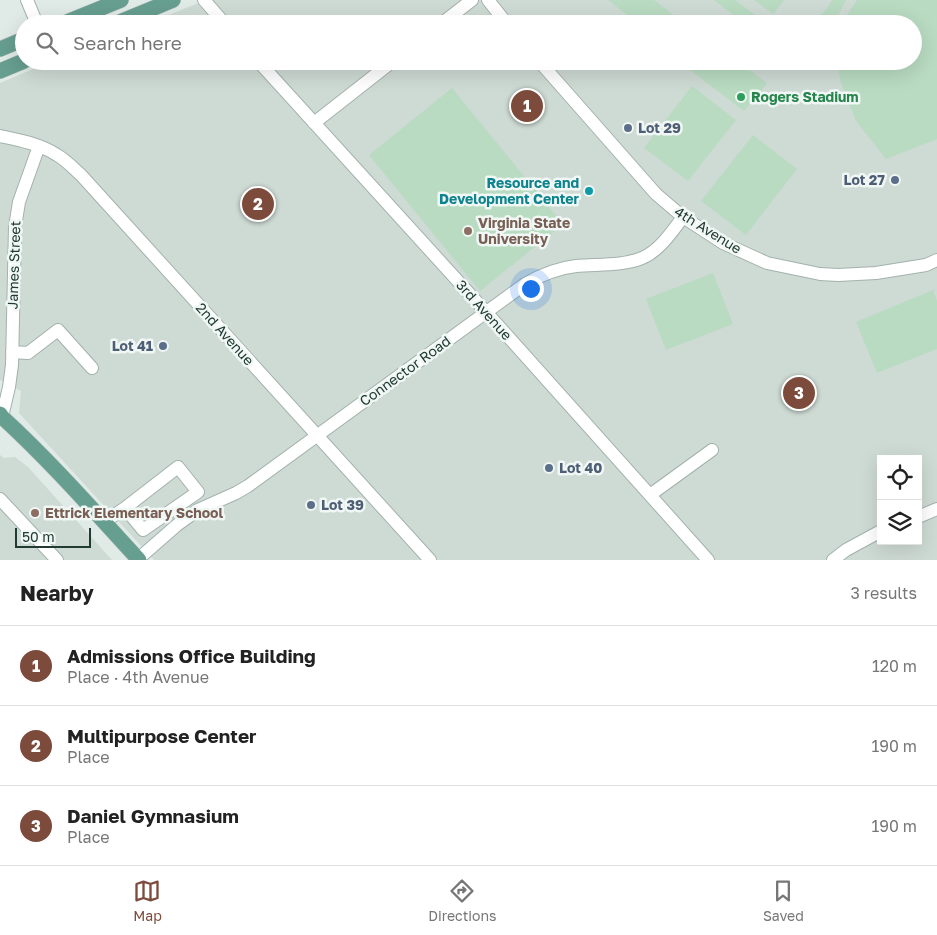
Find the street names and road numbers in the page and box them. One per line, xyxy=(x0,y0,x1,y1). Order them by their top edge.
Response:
street label: 4th Avenue xyxy=(672,202,745,257)
street label: James Street xyxy=(3,220,24,310)
street label: 3rd Avenue xyxy=(453,276,516,343)
street label: 2nd Avenue xyxy=(193,299,258,368)
street label: Connector Road xyxy=(356,332,453,409)

